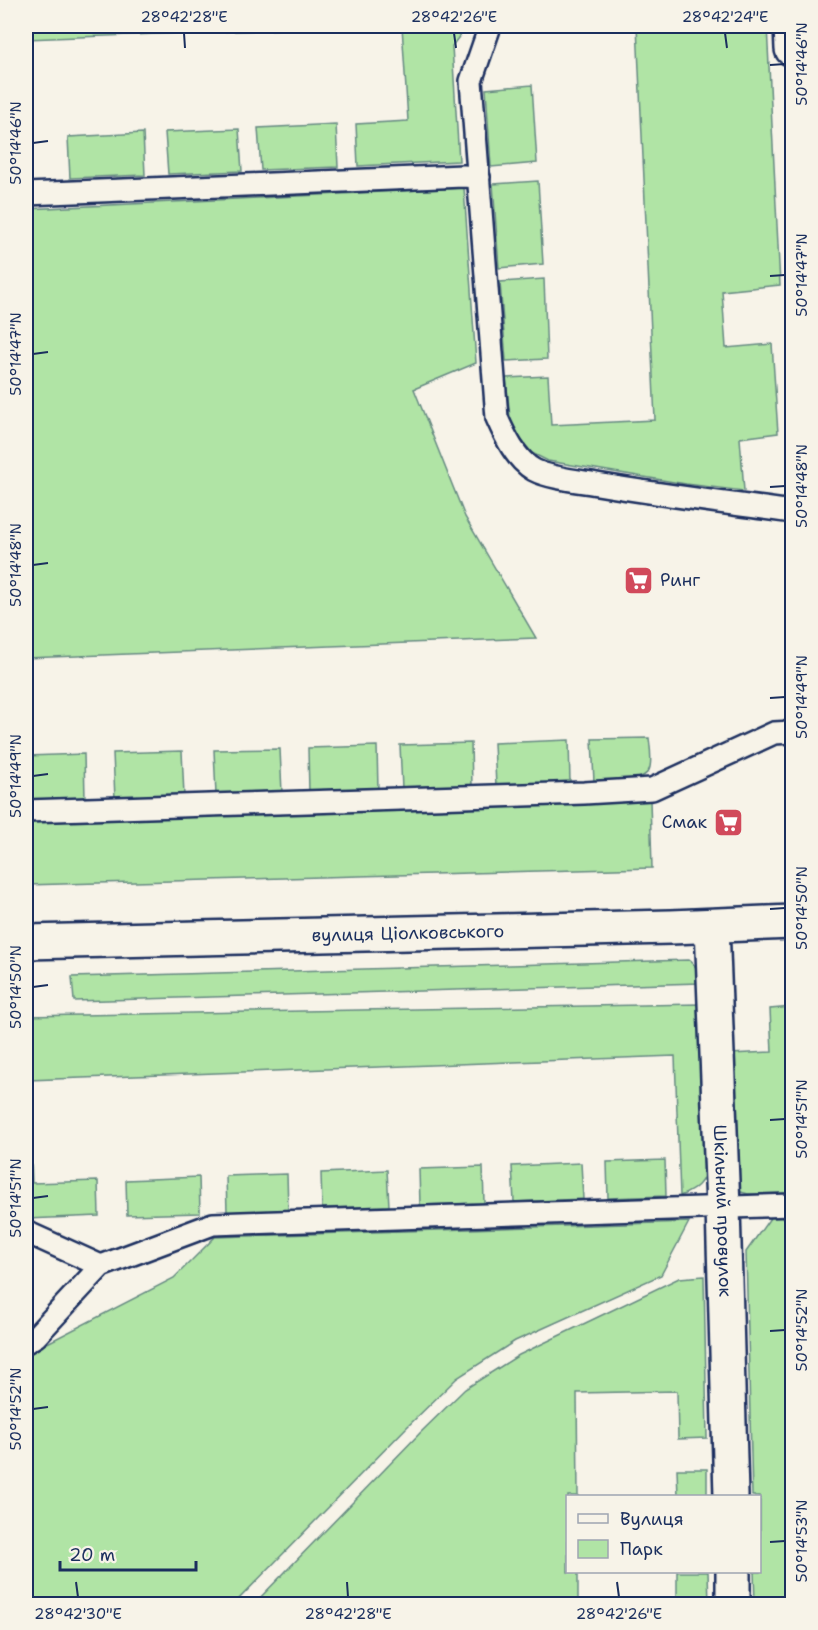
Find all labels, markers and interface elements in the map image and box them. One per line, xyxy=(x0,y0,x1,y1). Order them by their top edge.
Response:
text: 28°42'28"E xyxy=(140,7,228,27)
text: 28°42'26"E xyxy=(411,7,497,27)
text: 28°42'24"E xyxy=(682,7,768,27)
text: 50°14'46"N xyxy=(792,22,812,106)
text: 50°14'46"N xyxy=(6,101,26,185)
text: 50°14'47"N xyxy=(792,233,812,317)
text: 50°14'47"N xyxy=(6,312,26,396)
text: 50°14'48"N xyxy=(792,444,812,528)
text: 50°14'48"N xyxy=(6,523,26,607)
supermarket icon: Ринг xyxy=(623,564,655,596)
place label: Ринг xyxy=(660,568,700,592)
text: 50°14'49"N xyxy=(792,655,812,739)
text: 50°14'49"N xyxy=(6,734,26,818)
supermarket icon: Смак xyxy=(712,806,744,838)
place label: Смак xyxy=(661,810,707,834)
text: 50°14'50"N xyxy=(792,866,812,950)
street label: вулиця Ціолковського xyxy=(311,919,505,947)
text: 50°14'50"N xyxy=(6,945,26,1029)
text: 50°14'51"N xyxy=(792,1079,812,1159)
street label: Шкільний провулок xyxy=(708,1124,737,1298)
text: 50°14'51"N xyxy=(6,1158,26,1238)
text: 50°14'52"N xyxy=(792,1288,812,1372)
text: 50°14'52"N xyxy=(6,1367,26,1451)
legend xyxy=(566,1495,761,1573)
text: 50°14'53"N xyxy=(792,1500,812,1582)
text: Вулиця xyxy=(620,1507,684,1531)
scale bar xyxy=(60,1534,196,1572)
text: Парк xyxy=(620,1537,663,1561)
text: 20 m xyxy=(69,1543,115,1567)
text: 28°42'30"E xyxy=(34,1604,122,1624)
text: 28°42'28"E xyxy=(304,1604,392,1624)
text: 28°42'26"E xyxy=(576,1604,662,1624)

